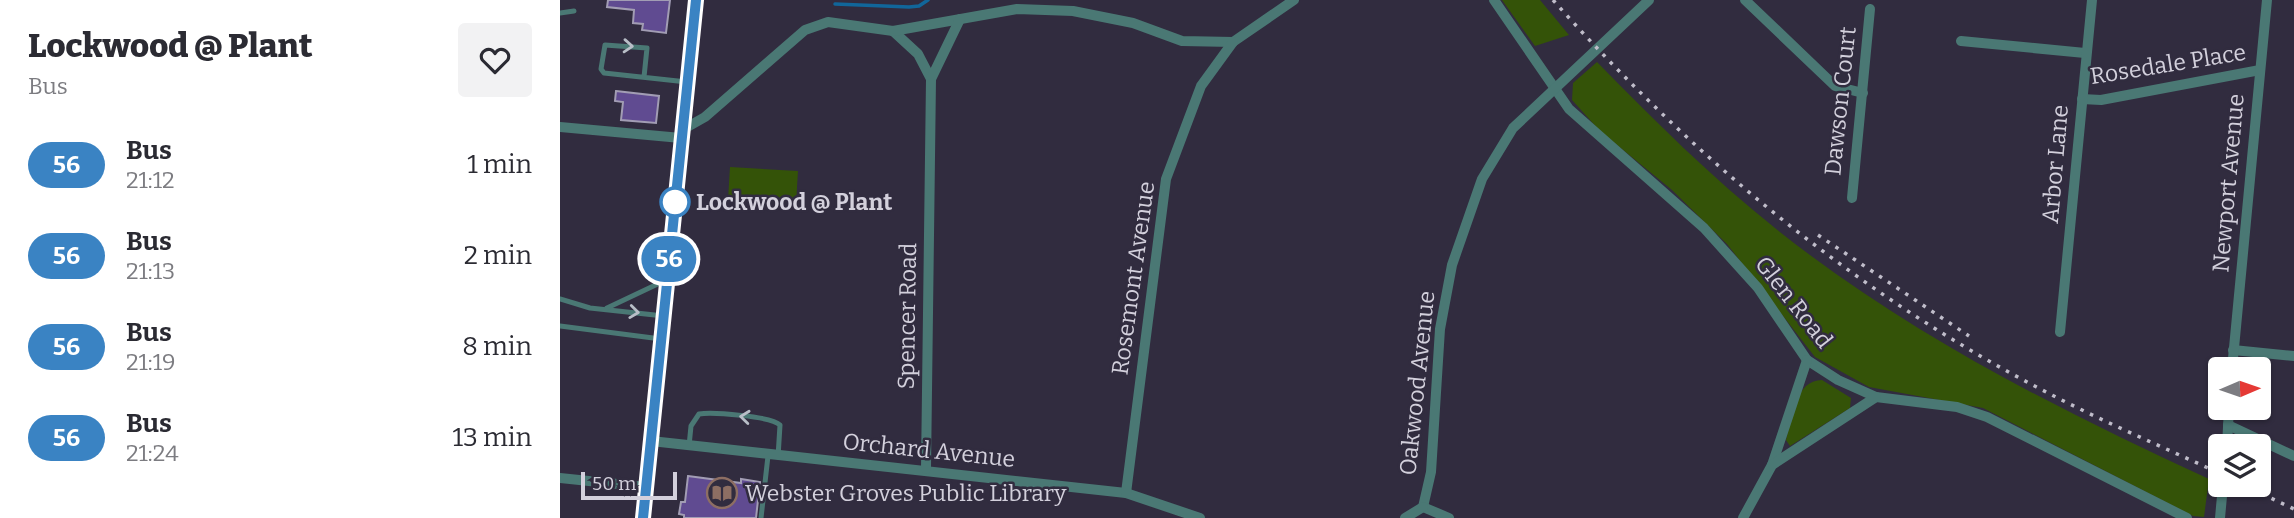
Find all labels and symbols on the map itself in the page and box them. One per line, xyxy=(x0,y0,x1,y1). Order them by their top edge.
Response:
street label: Dawson Court xyxy=(1818,25,1862,177)
one-way arrow xyxy=(622,38,633,53)
street label: Rosedale Place xyxy=(2088,38,2248,90)
street label: Newport Avenue xyxy=(2206,93,2250,273)
street label: Arbor Lane xyxy=(2036,103,2074,225)
street label: Rosemont Avenue xyxy=(1106,180,1160,376)
marker: Lockwood @ Plant xyxy=(660,187,690,217)
place label: Lockwood @ Plant xyxy=(696,188,892,216)
line badge: 56 xyxy=(638,236,700,282)
street label: Spencer Road xyxy=(892,242,922,390)
street label: Glen Road xyxy=(1749,250,1839,354)
street label: Oakwood Avenue xyxy=(1393,289,1441,477)
one-way arrow xyxy=(628,305,640,320)
north arrow xyxy=(2208,357,2272,420)
one-way arrow xyxy=(739,410,750,425)
street label: Orchard Avenue xyxy=(841,427,1017,473)
scale bar xyxy=(581,469,677,501)
library icon: Webster Groves Public Library xyxy=(705,476,739,510)
place label: Webster Groves Public Library xyxy=(745,479,1067,507)

